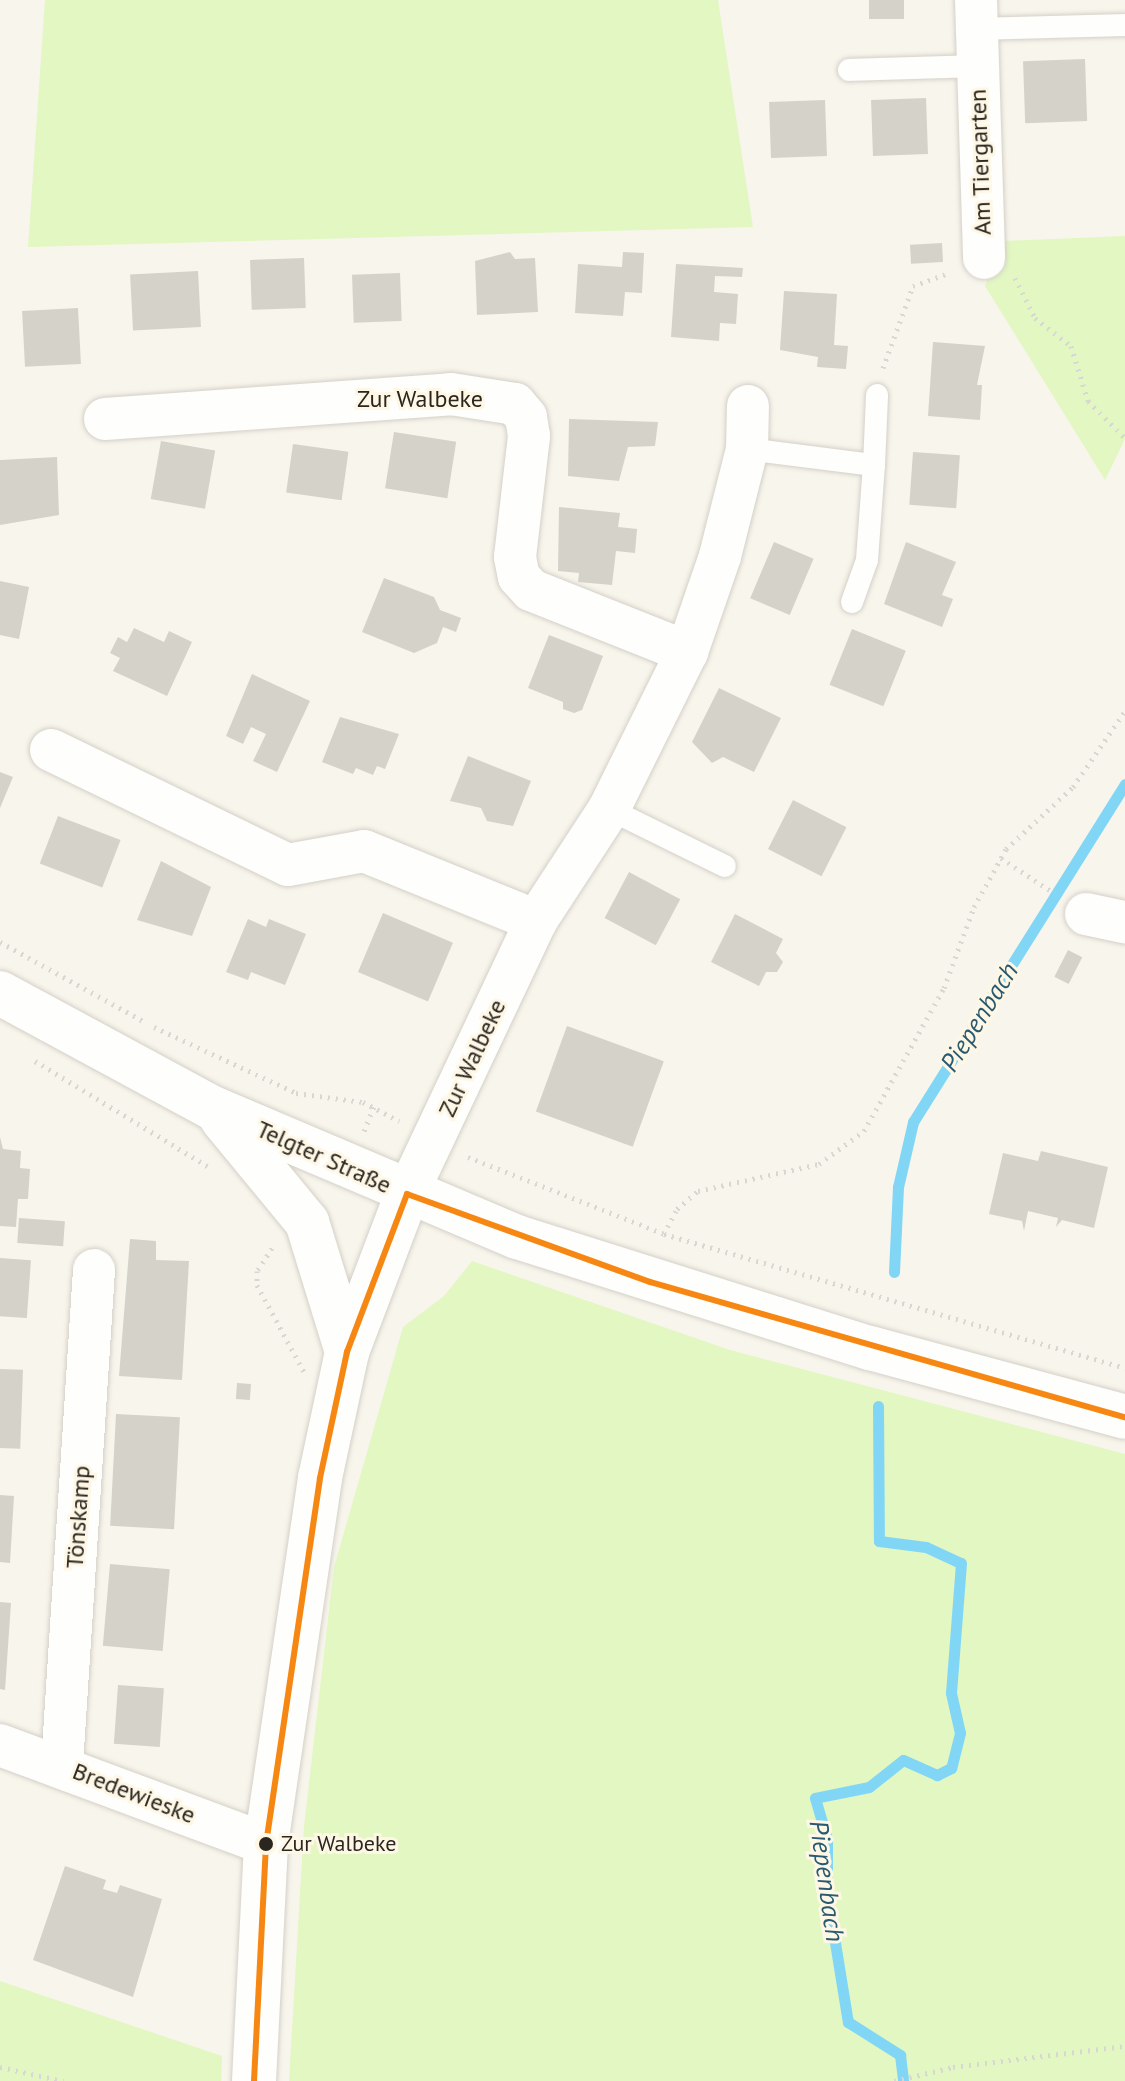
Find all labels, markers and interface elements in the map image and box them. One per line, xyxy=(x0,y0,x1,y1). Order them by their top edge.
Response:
street label: Am Tiergarten xyxy=(963,88,997,236)
street label: Zur Walbeke xyxy=(357,385,483,413)
water label: Piepenbach xyxy=(933,957,1025,1077)
street label: Zur Walbeke xyxy=(432,995,512,1121)
street label: Telgter Straße xyxy=(252,1114,396,1200)
street label: Tönskamp xyxy=(60,1465,96,1569)
street label: Bredewieske xyxy=(69,1756,199,1830)
water label: Piepenbach xyxy=(803,1818,851,1944)
place label: Zur Walbeke xyxy=(281,1831,397,1857)
marker: Zur Walbeke xyxy=(258,1836,274,1852)

